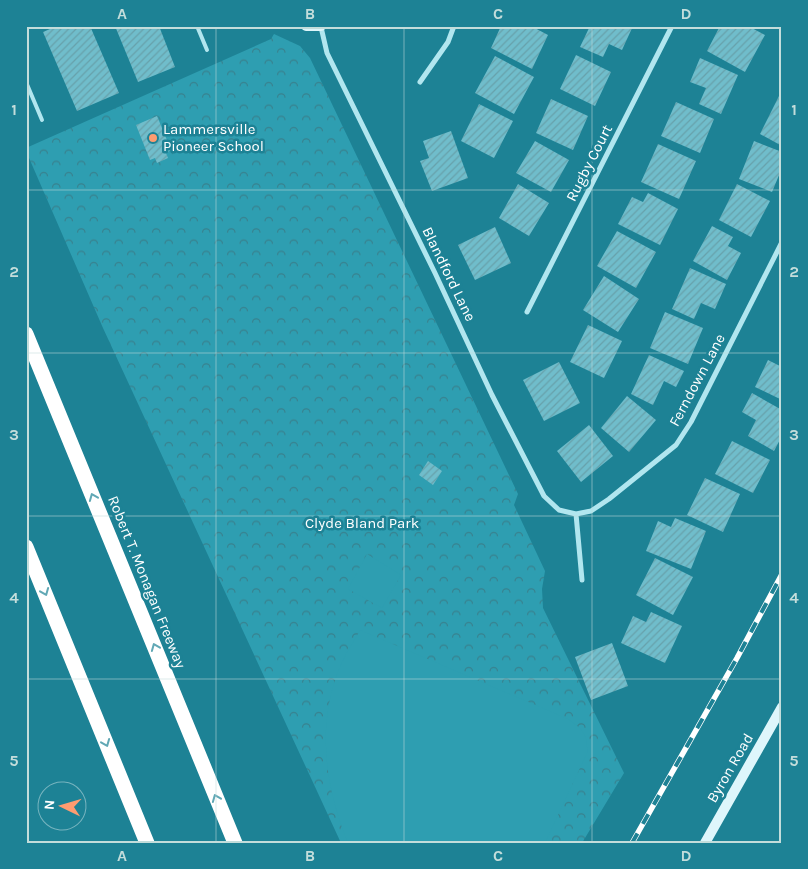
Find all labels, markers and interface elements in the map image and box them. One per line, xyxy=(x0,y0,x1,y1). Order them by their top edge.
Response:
text: A xyxy=(117,4,127,23)
text: B xyxy=(305,4,315,23)
text: C xyxy=(493,4,503,23)
text: D xyxy=(681,4,692,23)
text: 1 xyxy=(11,100,17,119)
text: 1 xyxy=(791,100,797,119)
place label: Lammersville Pioneer School xyxy=(163,120,264,155)
street label: Rugby Court xyxy=(562,121,616,204)
marker: Lammersville Pioneer School xyxy=(147,132,159,144)
street label: Blandford Lane xyxy=(418,224,480,324)
text: 2 xyxy=(9,262,19,281)
text: 2 xyxy=(789,262,799,281)
street label: Ferndown Lane xyxy=(665,331,729,429)
text: 3 xyxy=(9,425,19,444)
text: 3 xyxy=(789,425,799,444)
one-way arrow xyxy=(89,493,99,502)
street label: Robert T. Monagan Freeway xyxy=(104,493,190,671)
park label: Clyde Bland Park xyxy=(305,514,419,532)
text: 4 xyxy=(9,588,19,607)
one-way arrow xyxy=(39,588,49,596)
text: 4 xyxy=(789,588,799,607)
one-way arrow xyxy=(150,643,161,652)
street label: Byron Road xyxy=(703,730,757,806)
one-way arrow xyxy=(100,738,111,747)
text: 5 xyxy=(9,751,19,770)
text: 5 xyxy=(789,751,799,770)
north arrow xyxy=(38,782,88,832)
one-way arrow xyxy=(212,794,223,803)
text: N xyxy=(41,799,58,811)
text: A xyxy=(117,846,127,865)
text: B xyxy=(305,846,315,865)
text: C xyxy=(493,846,503,865)
text: D xyxy=(681,846,692,865)

